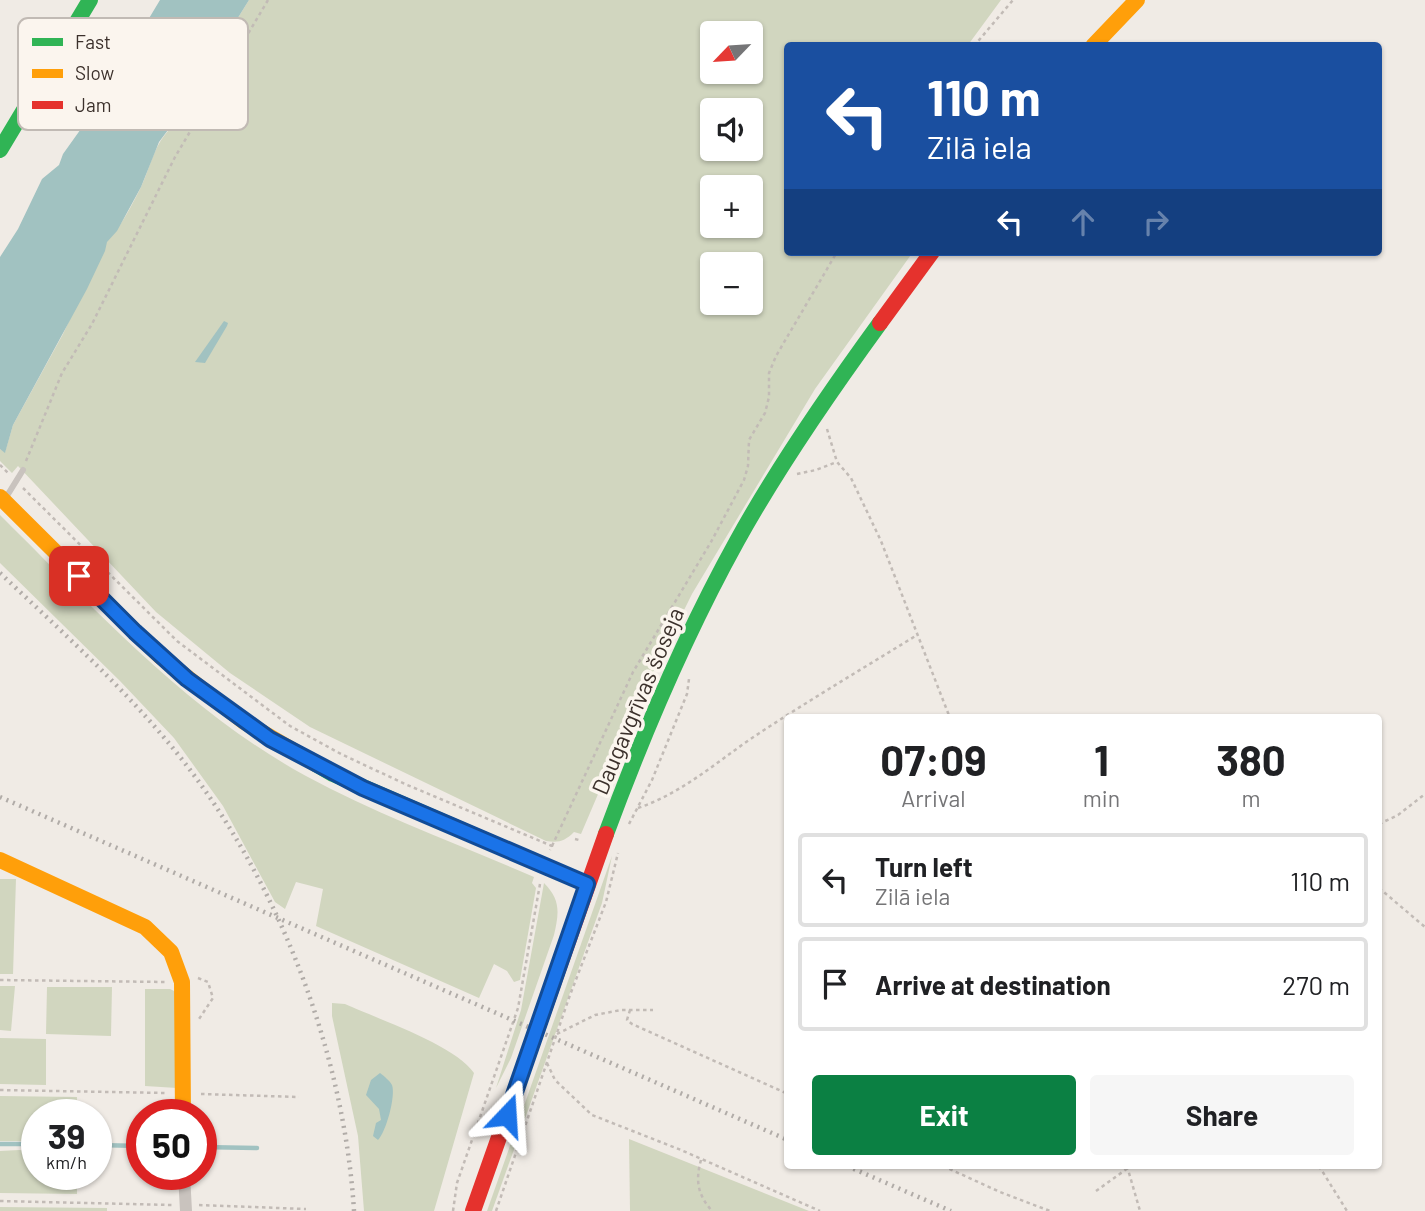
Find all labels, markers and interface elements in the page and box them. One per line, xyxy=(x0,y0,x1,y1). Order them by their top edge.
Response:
legend xyxy=(18,18,248,130)
north arrow xyxy=(700,21,763,84)
map controls xyxy=(700,21,763,315)
text: Fast xyxy=(75,30,111,53)
text: Slow xyxy=(75,61,114,84)
text: 110 m xyxy=(927,67,1041,126)
icon: left xyxy=(812,70,903,161)
text: Jam xyxy=(75,93,111,116)
button: sound xyxy=(700,98,763,161)
text: Zilā iela xyxy=(927,127,1032,165)
button: + xyxy=(700,175,763,238)
icon: left xyxy=(991,203,1029,241)
icon: ahead xyxy=(1064,203,1102,241)
icon: right xyxy=(1137,203,1175,241)
button: − xyxy=(700,252,763,315)
pin xyxy=(49,546,109,606)
icon: arrive xyxy=(60,557,98,595)
street label: Daugavgrīvas šoseja xyxy=(585,603,689,798)
text: 07:09 xyxy=(880,734,987,784)
text: 1 xyxy=(1094,734,1109,784)
text: 380 xyxy=(1216,734,1286,784)
text: Arrival xyxy=(901,784,966,812)
text: min xyxy=(1083,784,1120,812)
text: m xyxy=(1242,784,1261,812)
text: Turn left xyxy=(875,851,973,882)
icon: left xyxy=(816,861,854,899)
text: 110 m xyxy=(1290,865,1350,896)
text: Zilā iela xyxy=(875,882,950,910)
icon: arrive xyxy=(816,965,854,1003)
text: Arrive at destination xyxy=(875,969,1111,1000)
text: 270 m xyxy=(1282,969,1350,1000)
button: Exit xyxy=(812,1075,1076,1155)
button: Share xyxy=(1090,1075,1354,1155)
position arrow xyxy=(470,1078,544,1152)
speed limit sign: 50 xyxy=(126,1099,217,1190)
text: 39 xyxy=(48,1114,85,1156)
text: km/h xyxy=(46,1151,87,1173)

